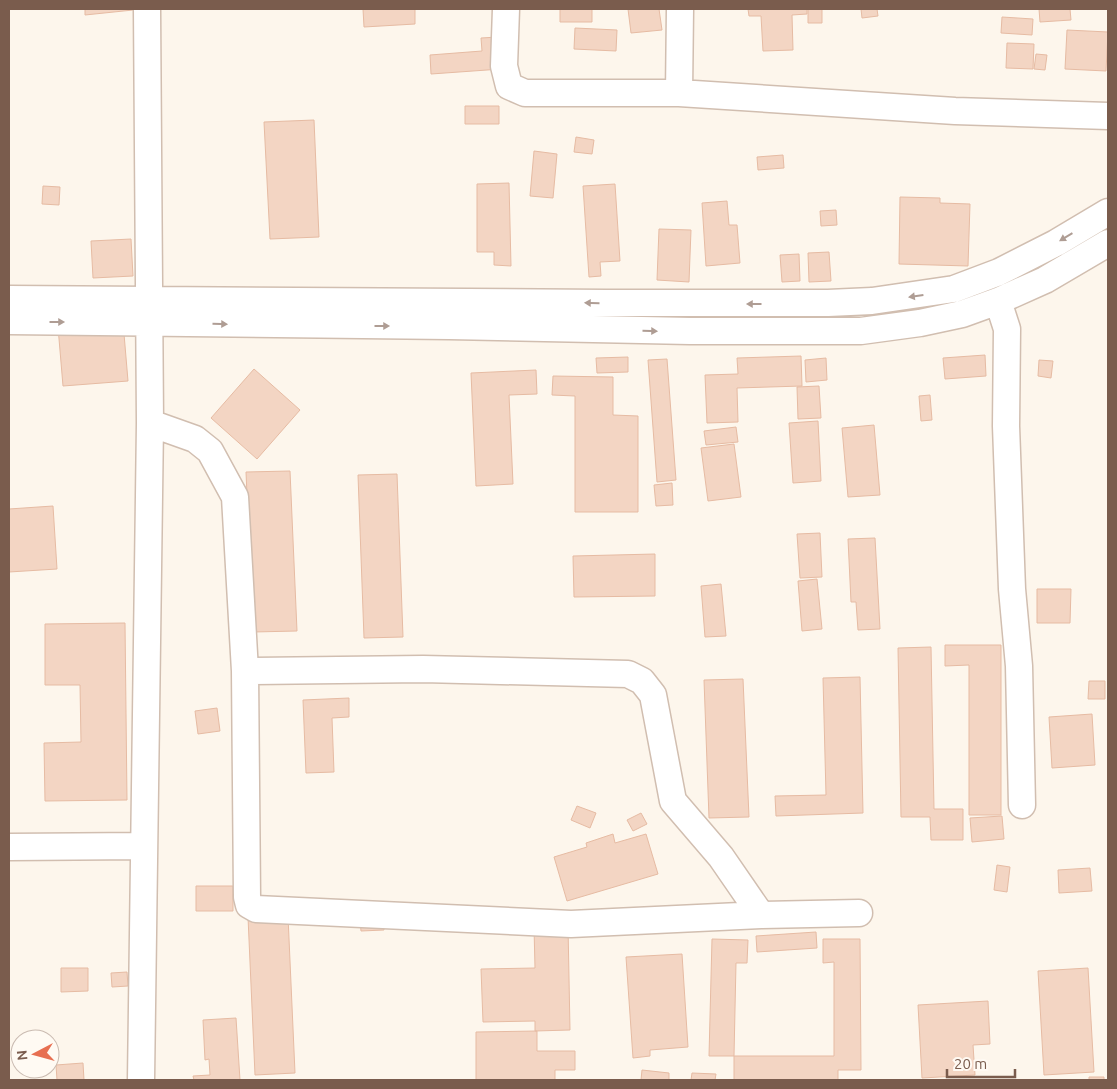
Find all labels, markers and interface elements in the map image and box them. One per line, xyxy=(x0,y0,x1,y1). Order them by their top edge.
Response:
one-way arrow xyxy=(1060,233,1073,242)
one-way arrow xyxy=(908,292,924,300)
one-way arrow xyxy=(583,299,599,307)
one-way arrow xyxy=(746,300,762,308)
one-way arrow xyxy=(50,318,66,326)
one-way arrow xyxy=(212,320,228,328)
one-way arrow xyxy=(375,322,391,330)
one-way arrow xyxy=(642,327,658,335)
north arrow xyxy=(10,1029,60,1079)
scale bar xyxy=(947,1046,1014,1078)
text: N xyxy=(14,1049,31,1061)
text: 20 m xyxy=(954,1055,987,1072)

